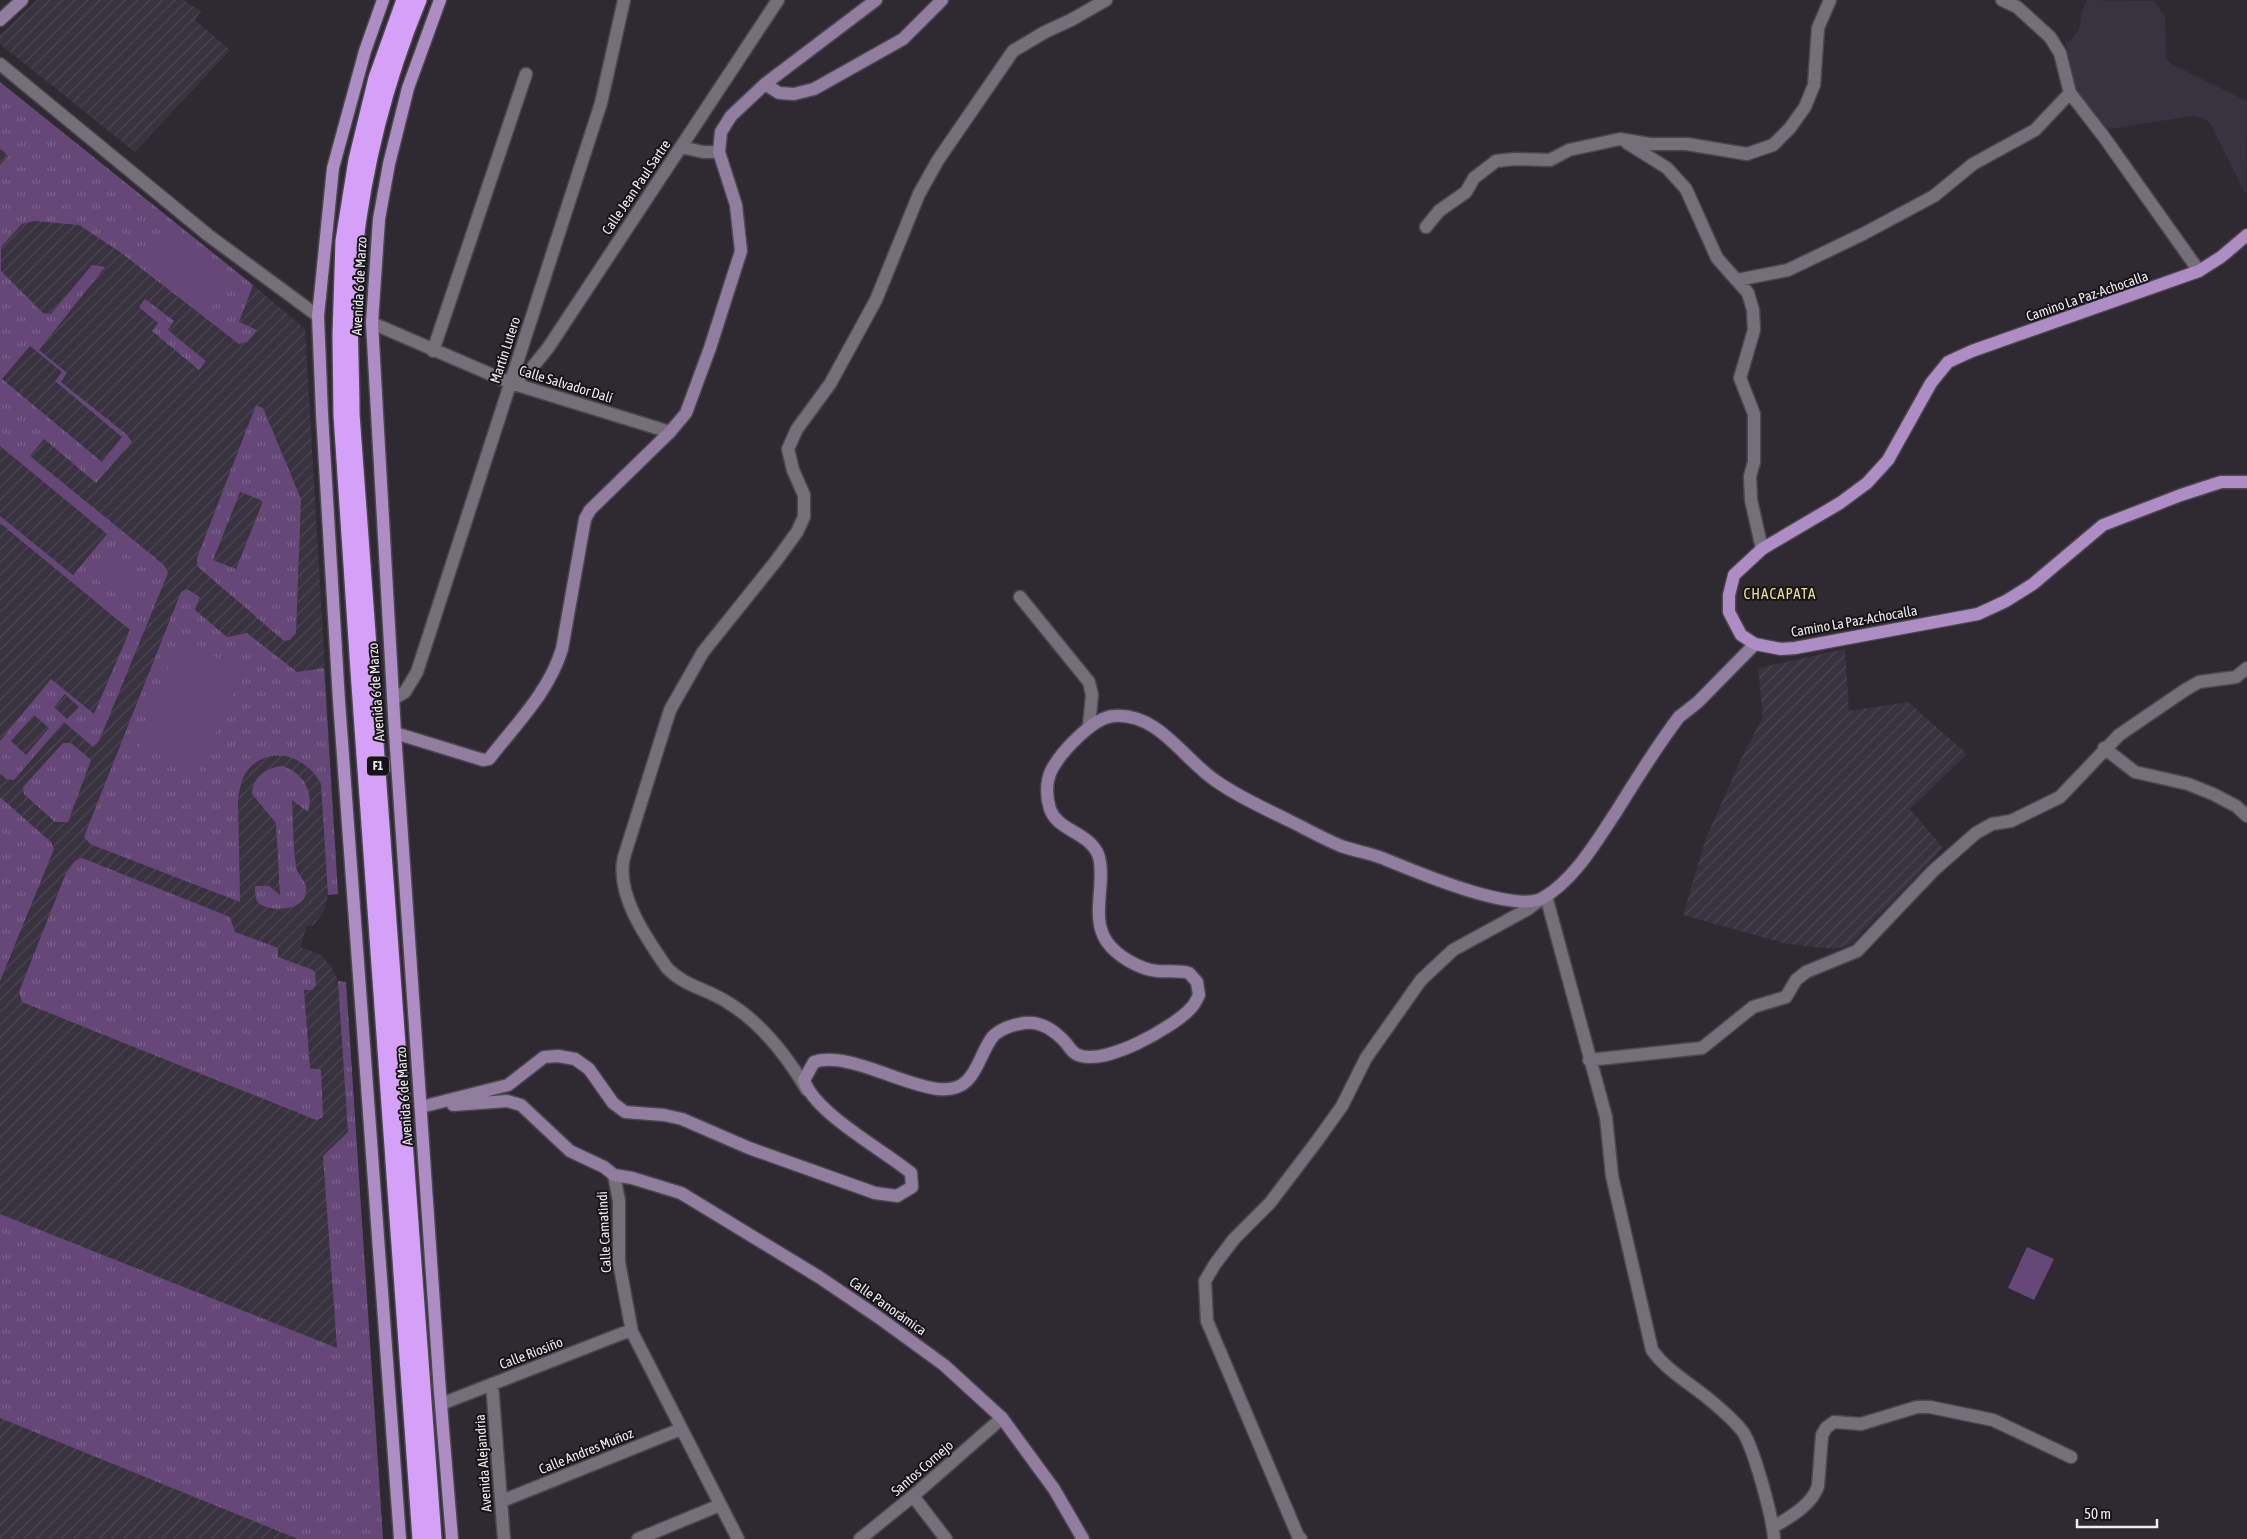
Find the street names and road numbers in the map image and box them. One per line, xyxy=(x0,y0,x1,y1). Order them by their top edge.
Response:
street label: Calle Jean Paul Sartre xyxy=(598,137,674,237)
street label: Avenida 6 de Marzo xyxy=(348,236,370,336)
street label: Camino La Paz-Achocalla xyxy=(2024,268,2150,324)
street label: Martín Lutero xyxy=(487,315,523,385)
street label: Calle Salvador Dalí xyxy=(517,362,615,406)
street label: Camino La Paz-Achocalla xyxy=(1790,602,1918,640)
street label: Avenida 6 de Marzo xyxy=(365,642,387,742)
road number: F1 xyxy=(367,756,389,776)
street label: Avenida 6 de Marzo xyxy=(393,1046,415,1146)
street label: Calle Camatindi xyxy=(594,1191,614,1273)
street label: Calle Panorámica xyxy=(846,1274,930,1338)
street label: Calle Riosiño xyxy=(497,1334,565,1372)
street label: Avenida Alejandria xyxy=(472,1414,494,1512)
street label: Calle Andres Muñoz xyxy=(536,1425,636,1477)
street label: Santos Cornejo xyxy=(888,1437,956,1499)

